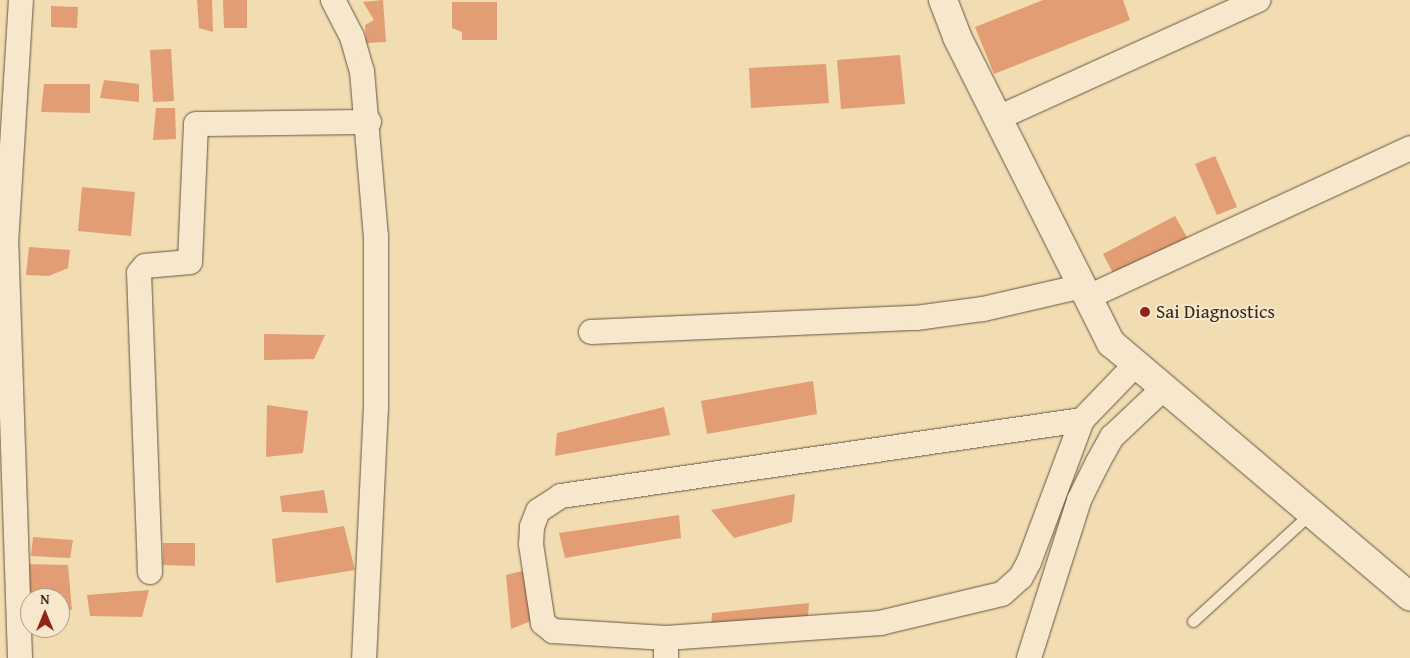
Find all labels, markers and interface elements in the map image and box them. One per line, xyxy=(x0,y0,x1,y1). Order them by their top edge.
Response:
place label: Sai Diagnostics xyxy=(1156,301,1275,323)
marker: Sai Diagnostics xyxy=(1138,305,1152,319)
north arrow xyxy=(20,588,70,638)
text: N xyxy=(40,589,50,609)

